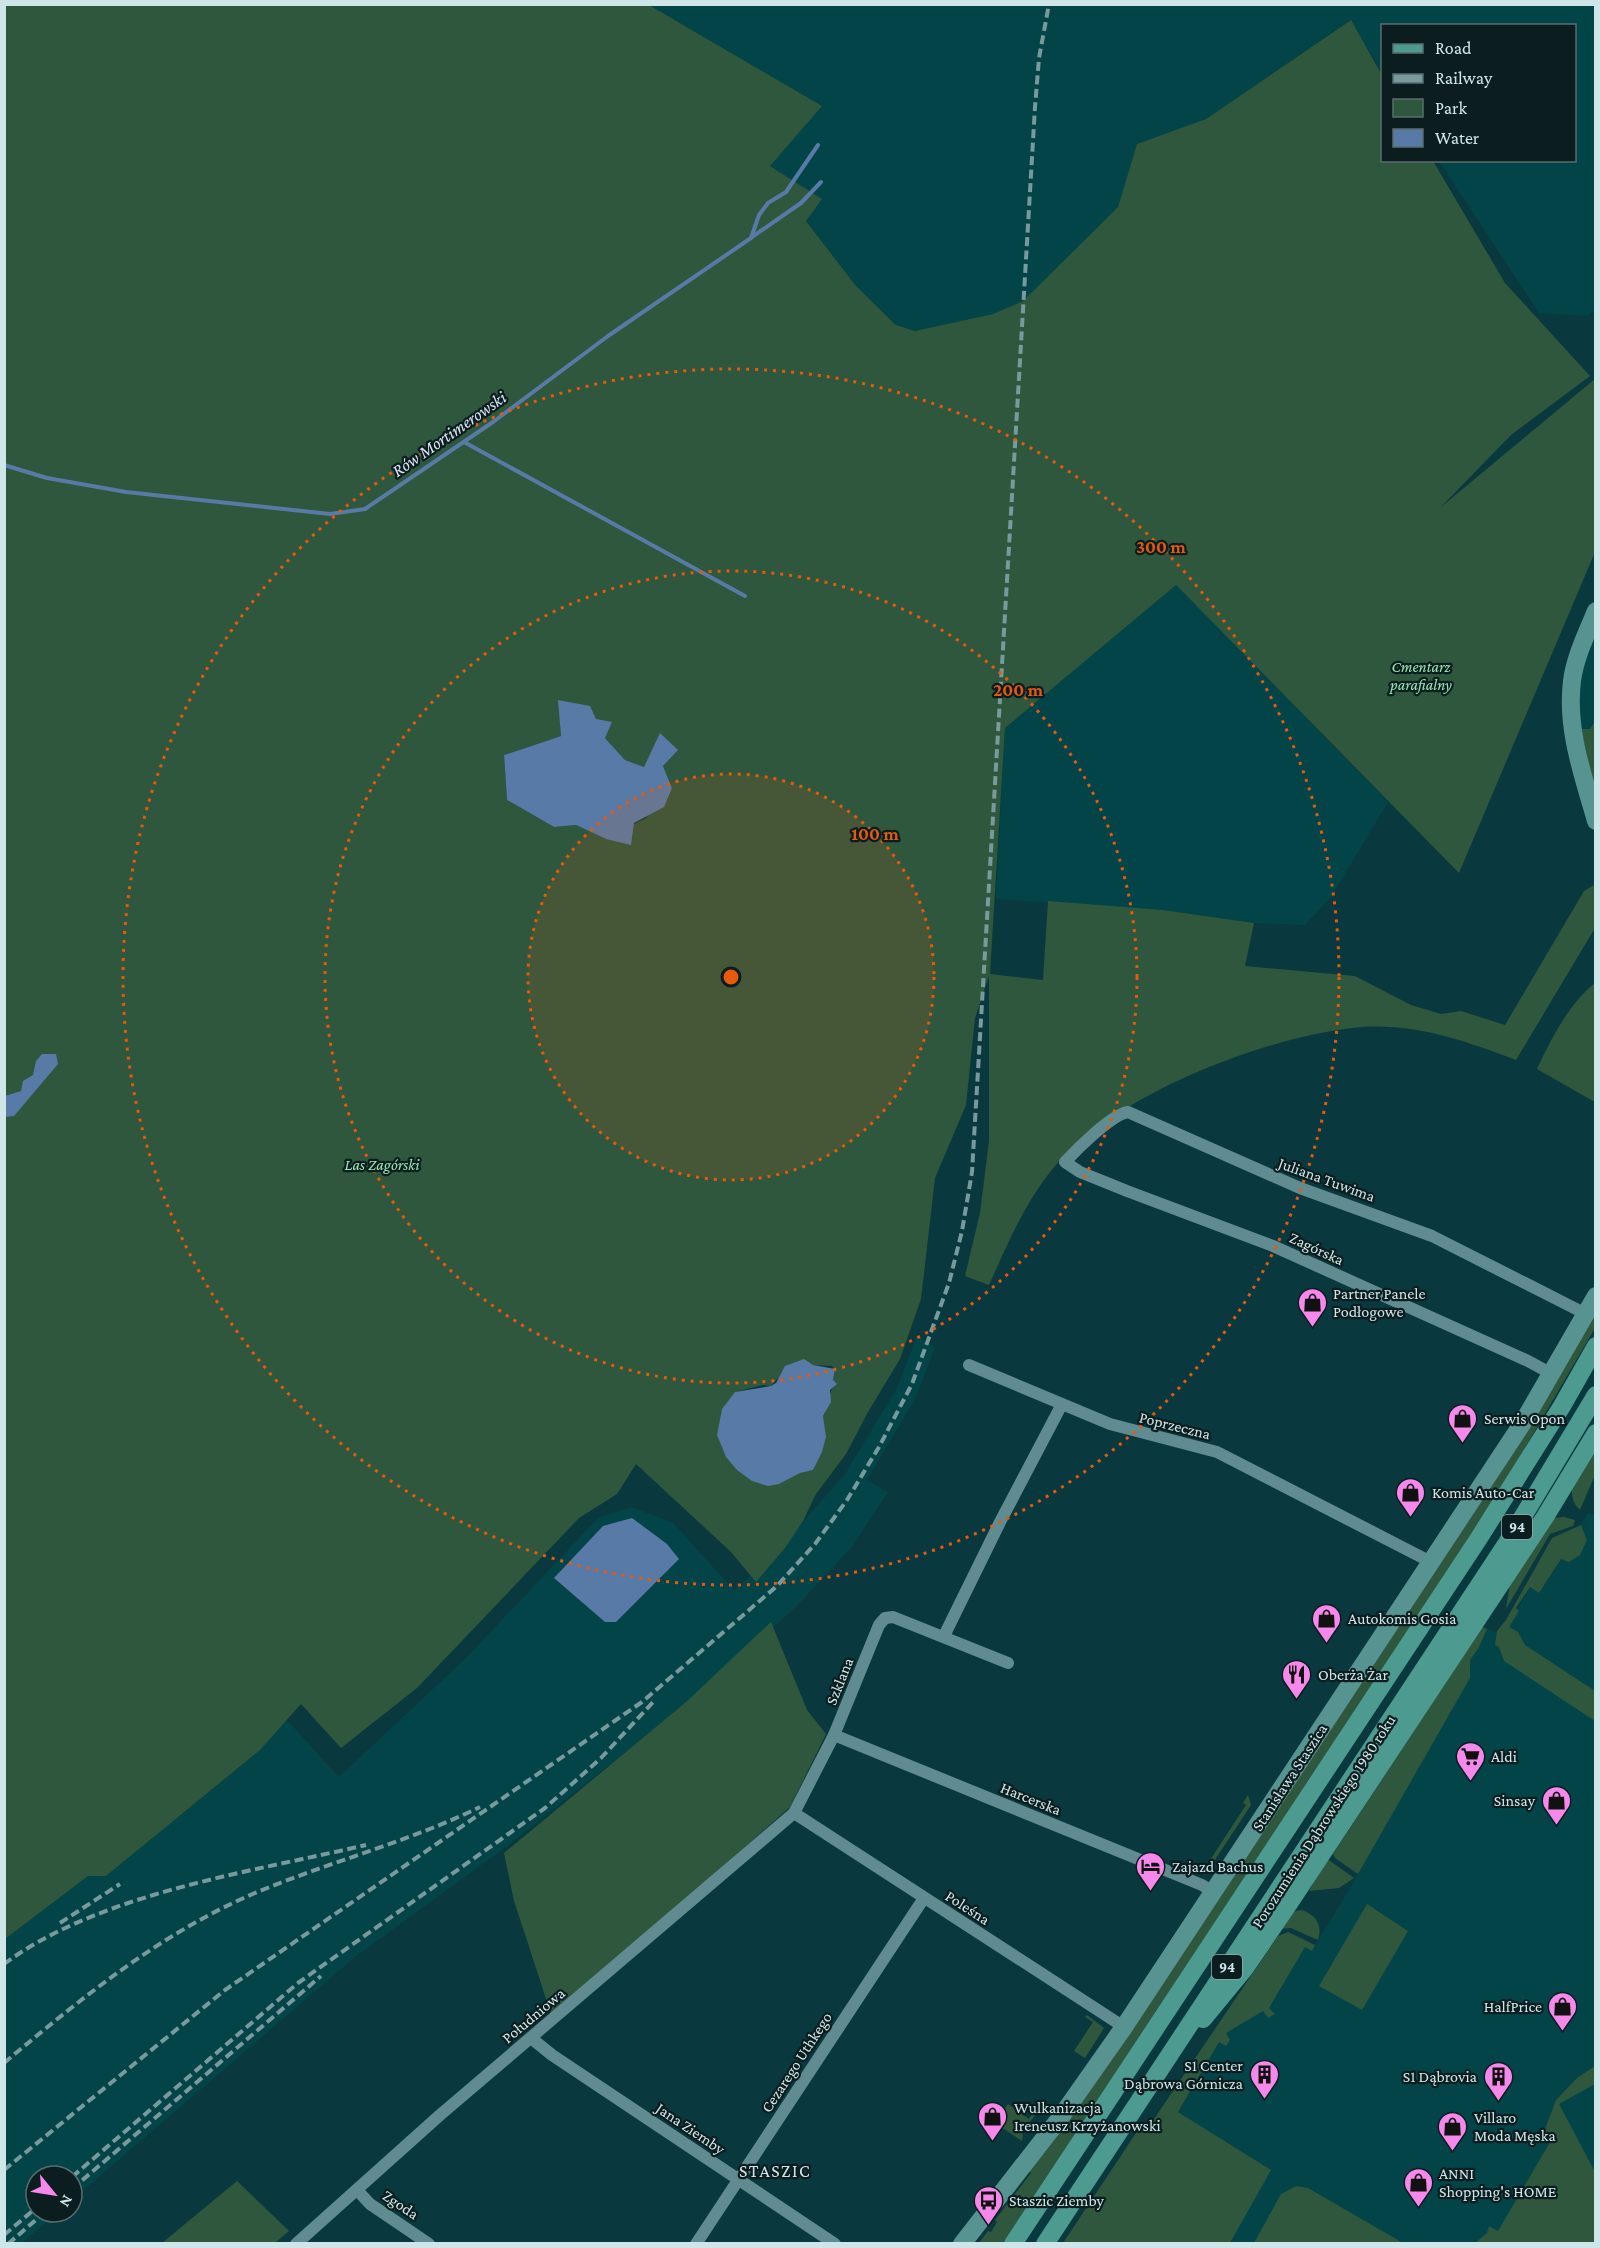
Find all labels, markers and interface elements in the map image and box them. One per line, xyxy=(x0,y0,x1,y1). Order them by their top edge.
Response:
legend xyxy=(1381,24,1576,162)
text: Road xyxy=(1435,38,1472,58)
text: Railway xyxy=(1435,68,1493,88)
text: Park xyxy=(1435,98,1467,118)
text: Water xyxy=(1435,128,1480,148)
water label: Rów Mortimerowski xyxy=(388,387,510,481)
text: 300 m xyxy=(1136,537,1186,557)
park label: Cmentarz parafialny xyxy=(1389,658,1452,694)
text: 200 m xyxy=(993,680,1044,700)
text: 100 m xyxy=(851,824,899,844)
centre of rings xyxy=(721,967,741,987)
street label: Juliana Tuwima xyxy=(1274,1153,1378,1206)
park label: Las Zagórski xyxy=(345,1156,420,1174)
street label: Zagórska xyxy=(1286,1228,1347,1270)
place label: Partner Panele Podłogowe xyxy=(1333,1285,1426,1321)
shop icon: Partner Panele Podłogowe xyxy=(1296,1286,1328,1328)
shop icon: Serwis Opon xyxy=(1447,1402,1479,1444)
street label: Poprzeczna xyxy=(1137,1408,1213,1444)
place label: Serwis Opon xyxy=(1484,1410,1566,1428)
shop icon: Komis Auto-Car xyxy=(1395,1476,1427,1518)
place label: Komis Auto-Car xyxy=(1432,1484,1535,1501)
road number: 94 xyxy=(1502,1515,1532,1539)
shop icon: Autokomis Gosia xyxy=(1311,1602,1343,1644)
place label: Autokomis Gosia xyxy=(1348,1610,1457,1627)
street label: Szklana xyxy=(822,1654,857,1707)
restaurant icon: Oberża Żar xyxy=(1281,1658,1313,1700)
place label: Oberża Żar xyxy=(1318,1666,1389,1683)
street label: Porozumienia Dąbrowskiego 1980 roku xyxy=(1248,1711,1400,1931)
street label: Stanisława Staszica xyxy=(1248,1720,1331,1834)
supermarket icon: Aldi xyxy=(1454,1740,1486,1782)
place label: Aldi xyxy=(1491,1748,1517,1765)
street label: Harcerska xyxy=(998,1779,1064,1818)
shop icon: Sinsay xyxy=(1540,1784,1572,1826)
place label: Sinsay xyxy=(1494,1792,1536,1810)
hotel icon: Zajazd Bachus xyxy=(1135,1850,1167,1892)
place label: Zajazd Bachus xyxy=(1172,1858,1263,1876)
street label: Poleśna xyxy=(942,1887,993,1928)
road number: 94 xyxy=(1212,1955,1242,1979)
street label: Południowa xyxy=(499,1984,569,2046)
shop icon: HalfPrice xyxy=(1547,1990,1579,2032)
place label: HalfPrice xyxy=(1484,1998,1542,2015)
street label: Cezarego Uthkego xyxy=(758,2009,836,2116)
place label: S1 Center Dąbrowa Górnicza xyxy=(1124,2057,1244,2093)
building icon: S1 Center Dąbrowa Górnicza xyxy=(1248,2058,1280,2100)
building icon: S1 Dąbrovia xyxy=(1482,2060,1514,2102)
place label: S1 Dąbrovia xyxy=(1403,2068,1478,2086)
street label: Jana Ziemby xyxy=(651,2098,729,2159)
place label: Wulkanizacja Ireneusz Krzyżanowski xyxy=(1014,2099,1161,2135)
shop icon: Wulkanizacja Ireneusz Krzyżanowski xyxy=(977,2100,1009,2142)
place label: Villaro Moda Męska xyxy=(1474,2109,1556,2145)
shop icon: Villaro Moda Męska xyxy=(1437,2110,1469,2152)
district label: STASZIC xyxy=(739,2161,811,2181)
north arrow xyxy=(24,2164,84,2224)
place label: ANNI Shopping's HOME xyxy=(1439,2165,1557,2201)
shop icon: ANNI Shopping's HOME xyxy=(1402,2166,1434,2208)
bus stop icon: Staszic Ziemby xyxy=(972,2184,1004,2226)
street label: Zgoda xyxy=(379,2186,422,2224)
text: N xyxy=(56,2192,77,2210)
place label: Staszic Ziemby xyxy=(1009,2192,1105,2210)

